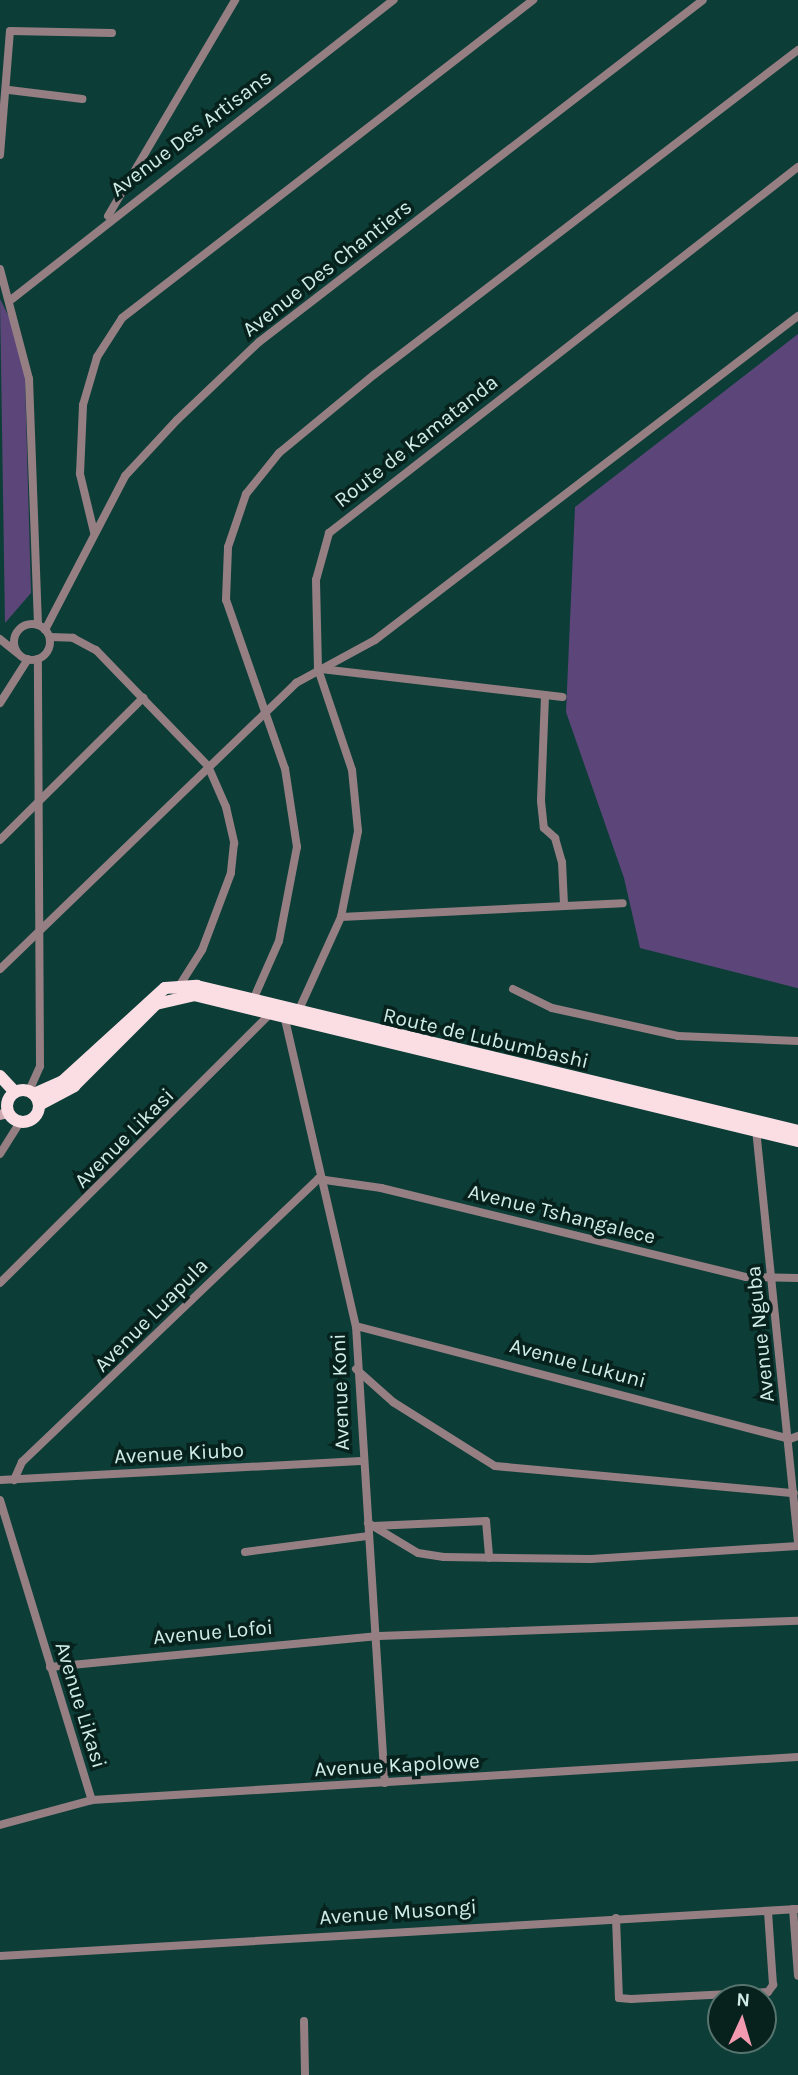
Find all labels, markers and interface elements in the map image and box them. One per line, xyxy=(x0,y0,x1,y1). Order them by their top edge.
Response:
street label: Avenue Des Artisans xyxy=(106,64,276,202)
street label: Avenue Des Chantiers xyxy=(237,194,417,342)
street label: Route de Kamatanda xyxy=(329,369,503,513)
street label: Route de Lubumbashi xyxy=(381,1002,591,1074)
street label: Avenue Likasi xyxy=(69,1083,179,1193)
street label: Avenue Tshangalece xyxy=(466,1179,658,1249)
street label: Avenue Luapula xyxy=(89,1253,213,1377)
street label: Avenue Nguba xyxy=(740,1265,780,1403)
street label: Avenue Koni xyxy=(325,1333,355,1451)
street label: Avenue Lukuni xyxy=(507,1333,649,1393)
street label: Avenue Kiubo xyxy=(114,1437,244,1469)
street label: Avenue Lofoi xyxy=(152,1614,274,1650)
street label: Avenue Likasi xyxy=(50,1639,112,1771)
street label: Avenue Kapolowe xyxy=(314,1748,480,1782)
street label: Avenue Musongi xyxy=(318,1894,478,1930)
north arrow xyxy=(707,1984,777,2054)
text: N xyxy=(736,1989,751,2011)

